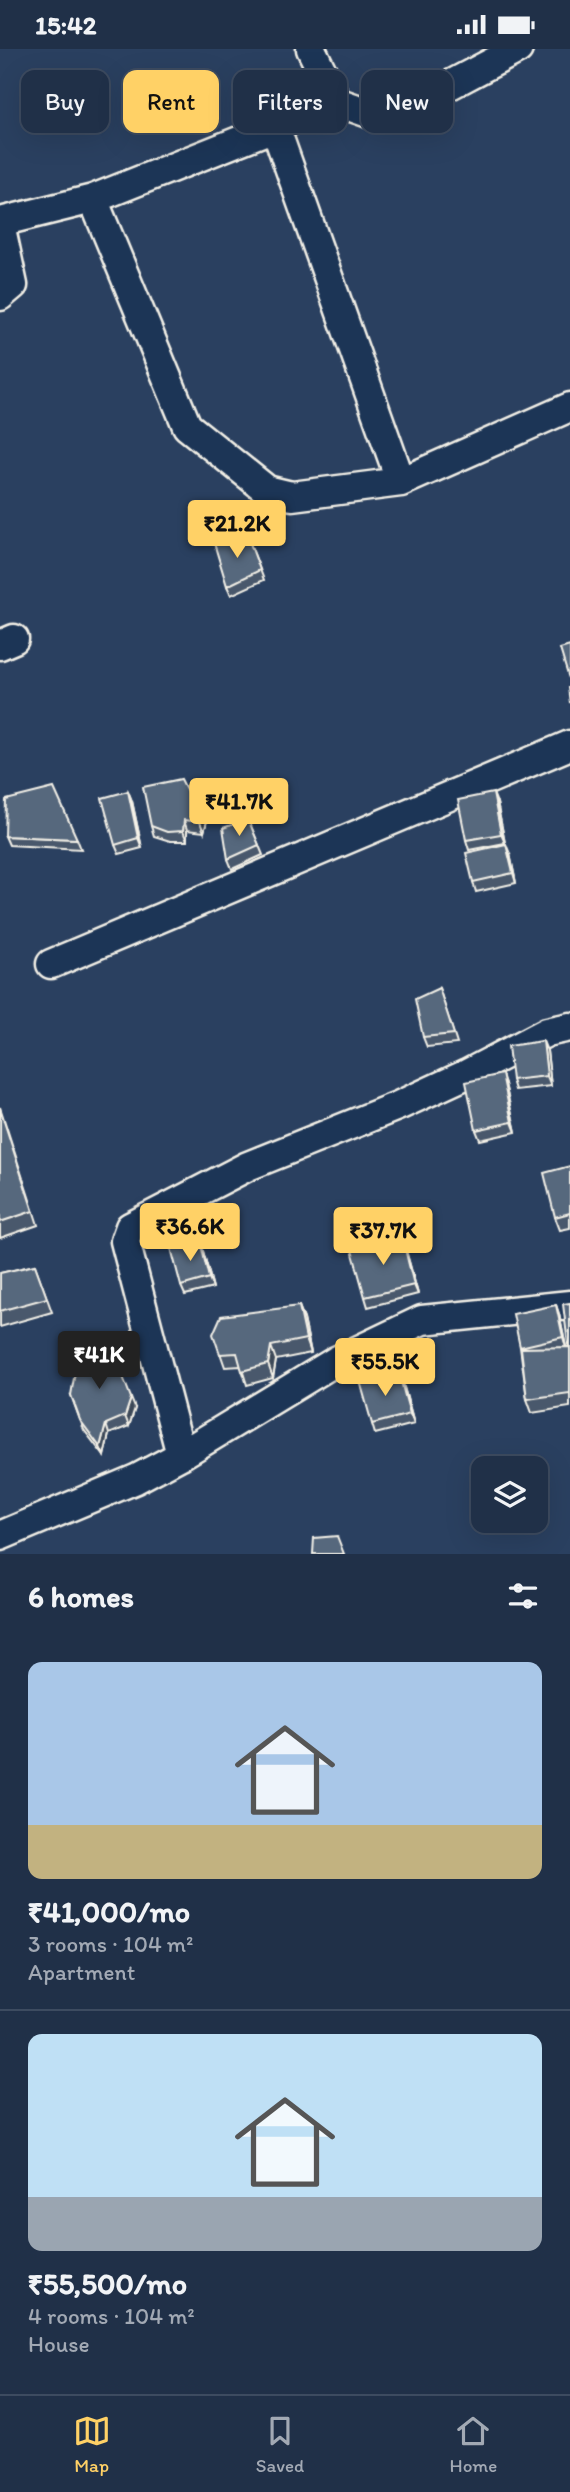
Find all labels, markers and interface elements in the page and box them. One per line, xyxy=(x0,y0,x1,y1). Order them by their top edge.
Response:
text: 15:42 xyxy=(35,9,96,41)
chip: Buy xyxy=(21,70,109,133)
chip: Rent xyxy=(123,70,219,133)
chip: Filters xyxy=(233,70,347,133)
chip: New xyxy=(361,70,453,133)
pin: ₹21.2K xyxy=(180,501,294,560)
text: ₹21.2K xyxy=(204,509,270,537)
pin: ₹41.7K xyxy=(182,779,296,838)
text: ₹41.7K xyxy=(205,787,273,815)
pin: ₹36.6K xyxy=(133,1203,247,1263)
pin: ₹37.7K xyxy=(326,1207,440,1267)
text: ₹36.6K xyxy=(156,1212,224,1240)
text: ₹37.7K xyxy=(350,1216,416,1244)
pin: ₹41K xyxy=(58,1331,140,1391)
pin: ₹55.5K xyxy=(328,1339,442,1398)
text: ₹41K xyxy=(74,1340,124,1368)
text: ₹55.5K xyxy=(351,1347,419,1375)
map controls xyxy=(471,1456,548,1533)
button: layers xyxy=(471,1456,548,1533)
icon: filters xyxy=(504,1577,542,1615)
text: 6 homes xyxy=(28,1578,134,1615)
icon: home xyxy=(222,1707,348,1833)
text: ₹41,000/mo xyxy=(28,1893,190,1930)
text: 3 rooms · 104 m² xyxy=(28,1930,193,1958)
text: Apartment xyxy=(28,1958,135,1986)
icon: home xyxy=(222,2079,348,2205)
text: ₹55,500/mo xyxy=(28,2265,187,2302)
text: 4 rooms · 104 m² xyxy=(28,2302,195,2330)
text: House xyxy=(28,2330,90,2358)
tab: Map xyxy=(73,2412,111,2477)
tab: Saved xyxy=(256,2412,304,2477)
tab: Home xyxy=(449,2412,497,2477)

